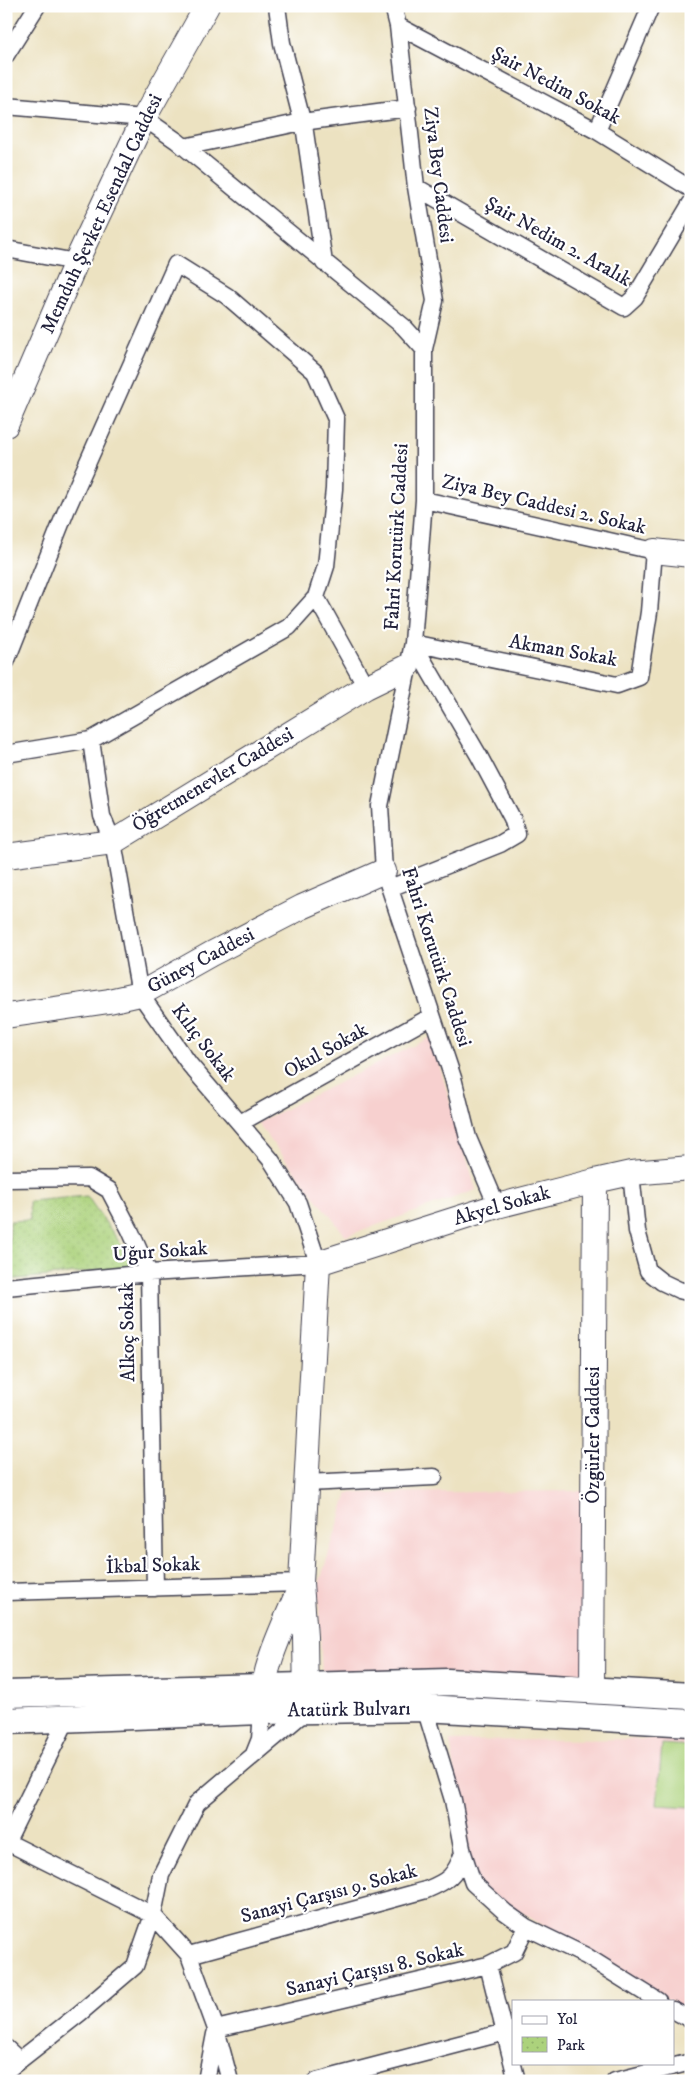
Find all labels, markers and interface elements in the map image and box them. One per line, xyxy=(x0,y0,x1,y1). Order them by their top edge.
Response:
street label: Şair Nedim Sokak xyxy=(487,41,625,131)
street label: Memduh Şevket Esendal Caddesi xyxy=(35,90,169,338)
street label: Ziya Bey Caddesi xyxy=(417,106,459,244)
street label: Şair Nedim 2. Aralık xyxy=(480,191,636,293)
street label: Fahri Korutürk Caddesi xyxy=(380,443,414,631)
street label: Ziya Bey Caddesi 2. Sokak xyxy=(439,469,649,541)
street label: Akman Sokak xyxy=(507,629,619,673)
street label: Öğretmenevler Caddesi xyxy=(128,722,298,838)
street label: Fahri Korutürk Caddesi xyxy=(395,864,477,1050)
street label: Güney Caddesi xyxy=(143,922,259,1000)
street label: Kılıç Sokak xyxy=(165,999,241,1087)
street label: Okul Sokak xyxy=(280,1018,372,1084)
street label: Akyel Sokak xyxy=(451,1180,553,1232)
street label: Uğur Sokak xyxy=(112,1236,208,1268)
street label: Alkoç Sokak xyxy=(115,1282,141,1382)
street label: Özgürler Caddesi xyxy=(581,1366,606,1504)
street label: İkbal Sokak xyxy=(105,1552,201,1580)
street label: Atatürk Bulvarı xyxy=(287,1696,411,1724)
street label: Sanayi Çarşısı 9. Sokak xyxy=(238,1858,420,1930)
street label: Sanayi Çarşısı 8. Sokak xyxy=(284,1937,466,2003)
legend xyxy=(512,2000,674,2064)
text: Yol xyxy=(557,2010,578,2029)
text: Park xyxy=(557,2036,586,2055)

